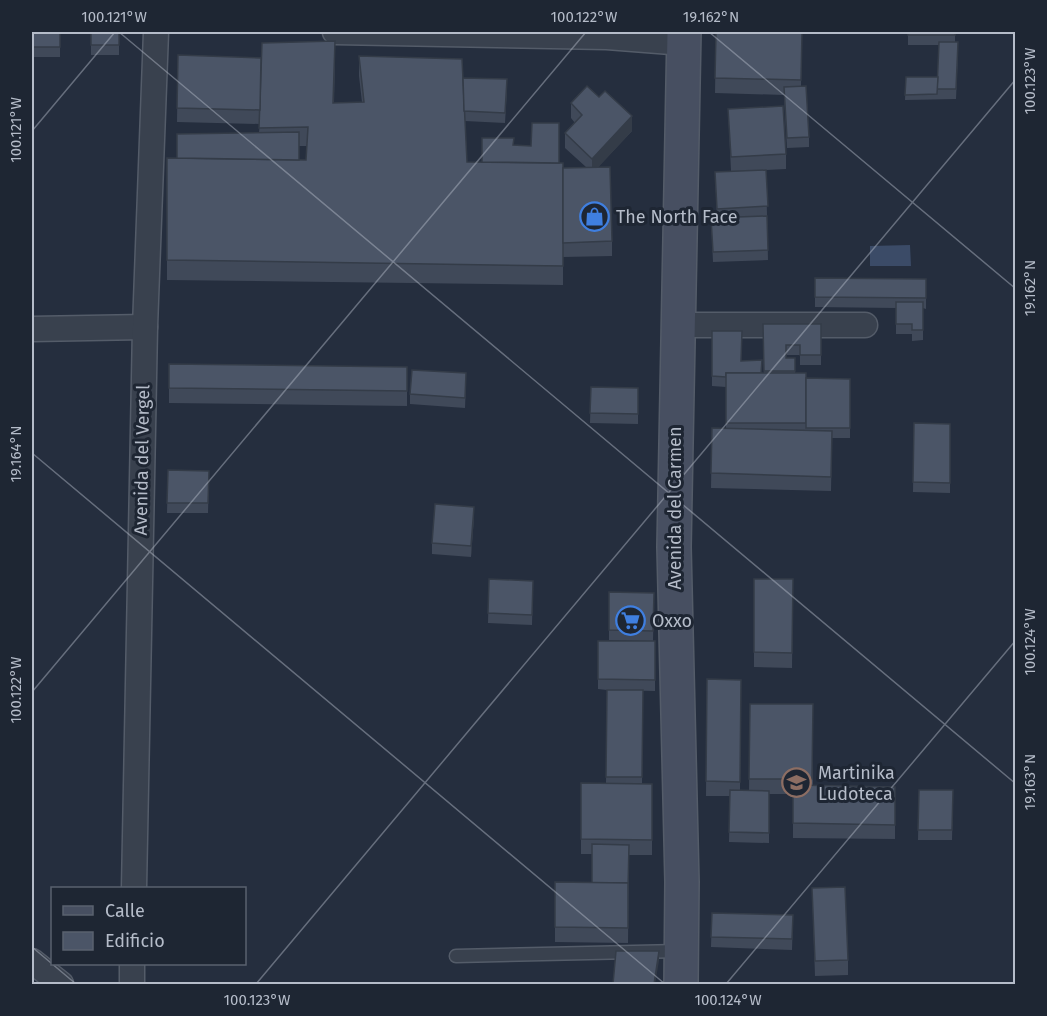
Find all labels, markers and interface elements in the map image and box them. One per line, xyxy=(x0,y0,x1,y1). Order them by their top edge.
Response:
text: 100.121°W xyxy=(81,8,147,26)
text: 100.122°W xyxy=(551,8,618,26)
text: 19.162°N xyxy=(683,8,739,26)
text: 100.123°W xyxy=(1021,47,1039,114)
text: 100.121°W xyxy=(7,97,25,163)
shop icon: The North Face xyxy=(579,201,611,233)
place label: The North Face xyxy=(616,206,738,228)
text: 19.162°N xyxy=(1021,260,1039,316)
street label: Avenida del Vergel xyxy=(130,384,154,536)
text: 19.164°N xyxy=(7,425,25,483)
street label: Avenida del Carmen xyxy=(664,427,686,589)
supermarket icon: Oxxo xyxy=(615,605,647,637)
text: 100.124°W xyxy=(1021,608,1039,676)
place label: Oxxo xyxy=(652,610,692,632)
text: 100.122°W xyxy=(7,656,25,723)
text: 19.163°N xyxy=(1021,754,1039,810)
place label: Martinika Ludoteca xyxy=(818,762,895,805)
school or university icon: Martinika Ludoteca xyxy=(781,767,813,799)
legend xyxy=(51,887,246,965)
text: Calle xyxy=(105,900,145,922)
text: Edificio xyxy=(105,930,165,952)
text: 100.123°W xyxy=(224,991,291,1009)
text: 100.124°W xyxy=(694,991,762,1009)

